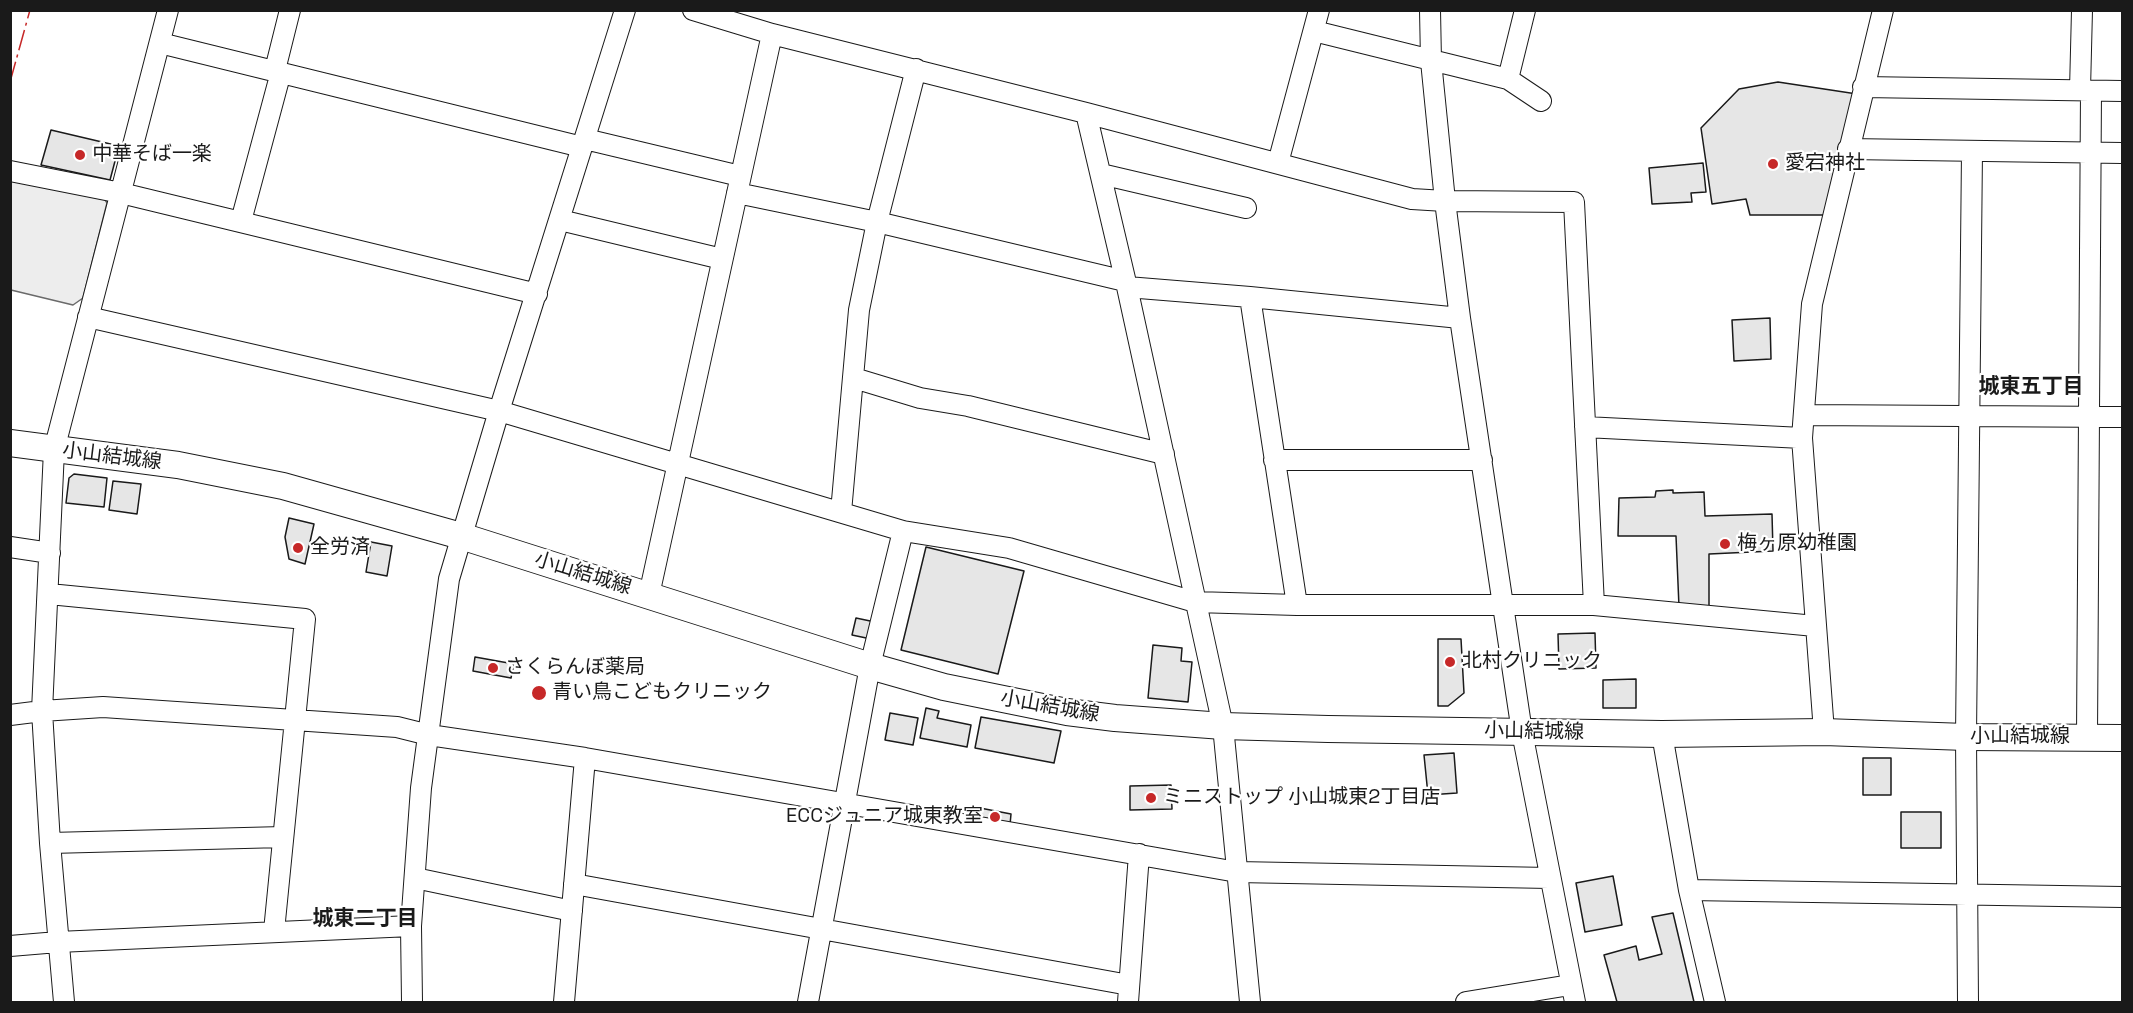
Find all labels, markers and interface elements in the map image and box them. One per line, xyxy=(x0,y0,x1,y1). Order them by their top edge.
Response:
place label: 中華そば一楽 xyxy=(92,143,212,167)
marker: 中華そば一楽 xyxy=(73,148,87,162)
place label: 愛宕神社 xyxy=(1785,152,1865,176)
marker: 愛宕神社 xyxy=(1766,157,1780,171)
district label: 城東五丁目 xyxy=(1979,374,2083,400)
street label: 小山結城線 xyxy=(61,439,163,475)
place label: 梅ヶ原幼稚園 xyxy=(1737,532,1857,556)
place label: 全労済 xyxy=(310,536,370,560)
marker: 梅ヶ原幼稚園 xyxy=(1718,537,1732,551)
marker: 全労済 xyxy=(291,541,305,555)
street label: 小山結城線 xyxy=(532,548,634,600)
place label: 北村クリニック xyxy=(1462,650,1602,674)
marker: 北村クリニック xyxy=(1443,655,1457,669)
place label: さくらんぼ薬局 xyxy=(505,656,645,680)
marker: さくらんぼ薬局 xyxy=(486,661,500,675)
place label: 青い鳥こどもクリニック xyxy=(552,681,772,705)
marker: 青い鳥こどもクリニック xyxy=(530,684,548,702)
street label: 小山結城線 xyxy=(999,686,1101,728)
street label: 小山結城線 xyxy=(1484,719,1584,745)
street label: 小山結城線 xyxy=(1970,725,2070,749)
place label: ミニストップ 小山城東2丁目店 xyxy=(1163,786,1440,810)
marker: ミニストップ 小山城東2丁目店 xyxy=(1144,791,1158,805)
place label: ECCジュニア城東教室 xyxy=(786,805,983,829)
marker: ECCジュニア城東教室 xyxy=(988,810,1002,824)
district label: 城東二丁目 xyxy=(313,906,417,932)

